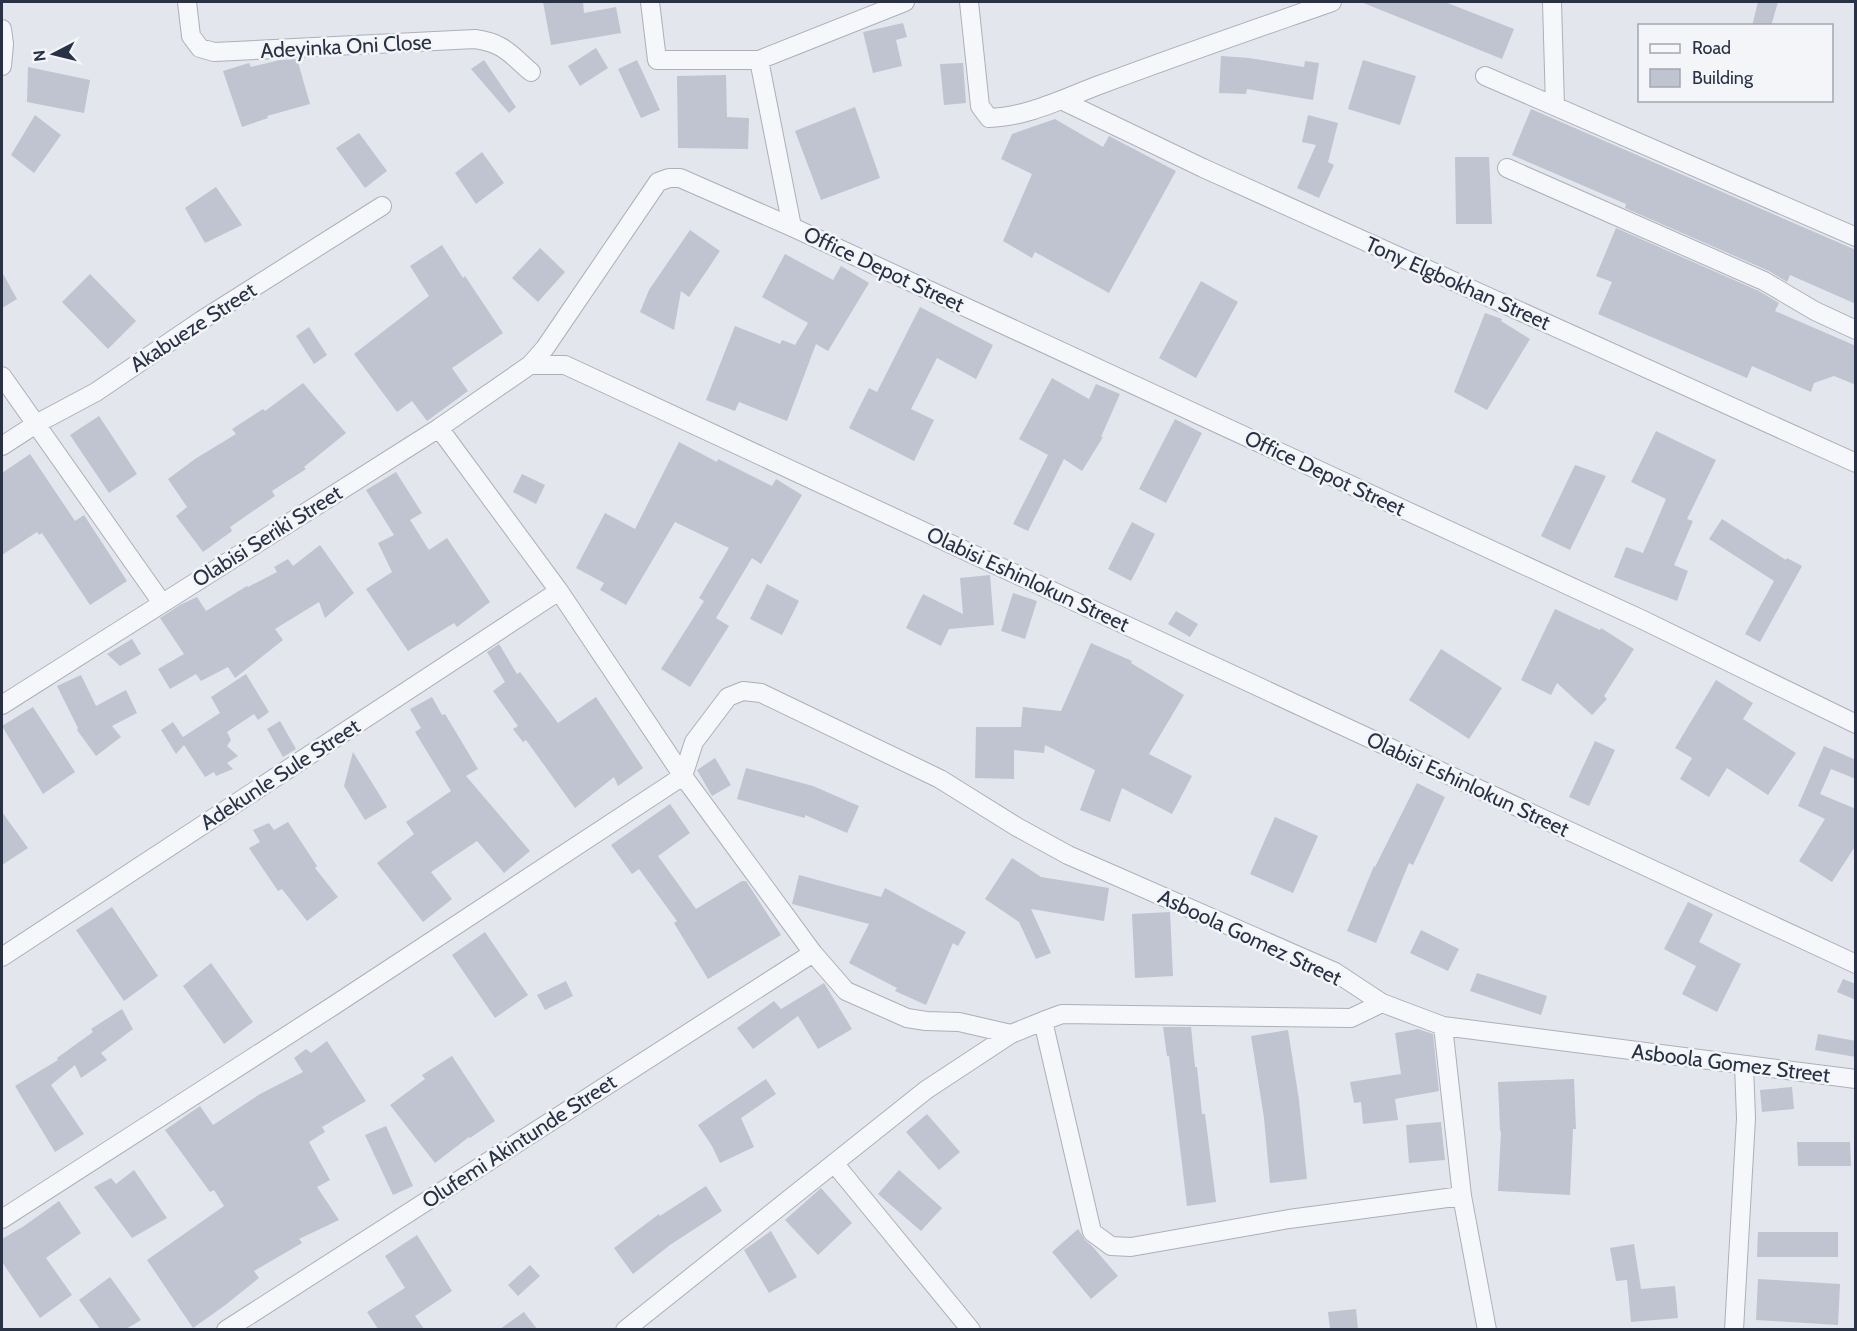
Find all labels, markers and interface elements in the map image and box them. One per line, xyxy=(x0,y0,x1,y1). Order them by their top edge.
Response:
north arrow xyxy=(24,24,84,84)
legend xyxy=(1638,24,1833,102)
street label: Adeyinka Oni Close xyxy=(260,29,433,63)
text: Road xyxy=(1692,37,1731,59)
text: N xyxy=(29,49,50,63)
text: Building xyxy=(1692,67,1754,89)
street label: Office Depot Street xyxy=(800,221,968,317)
street label: Tony Elgbokhan Street xyxy=(1362,231,1554,335)
street label: Akabueze Street xyxy=(125,277,261,377)
street label: Office Depot Street xyxy=(1241,425,1409,521)
street label: Olabisi Seriki Street xyxy=(188,480,346,592)
street label: Olabisi Eshinlokun Street xyxy=(923,521,1133,637)
street label: Adekunle Sule Street xyxy=(196,713,364,835)
street label: Olabisi Eshinlokun Street xyxy=(1363,726,1573,842)
street label: Asboola Gomez Street xyxy=(1154,884,1346,990)
street label: Asboola Gomez Street xyxy=(1630,1038,1832,1088)
street label: Olufemi Akintunde Street xyxy=(417,1069,621,1213)

